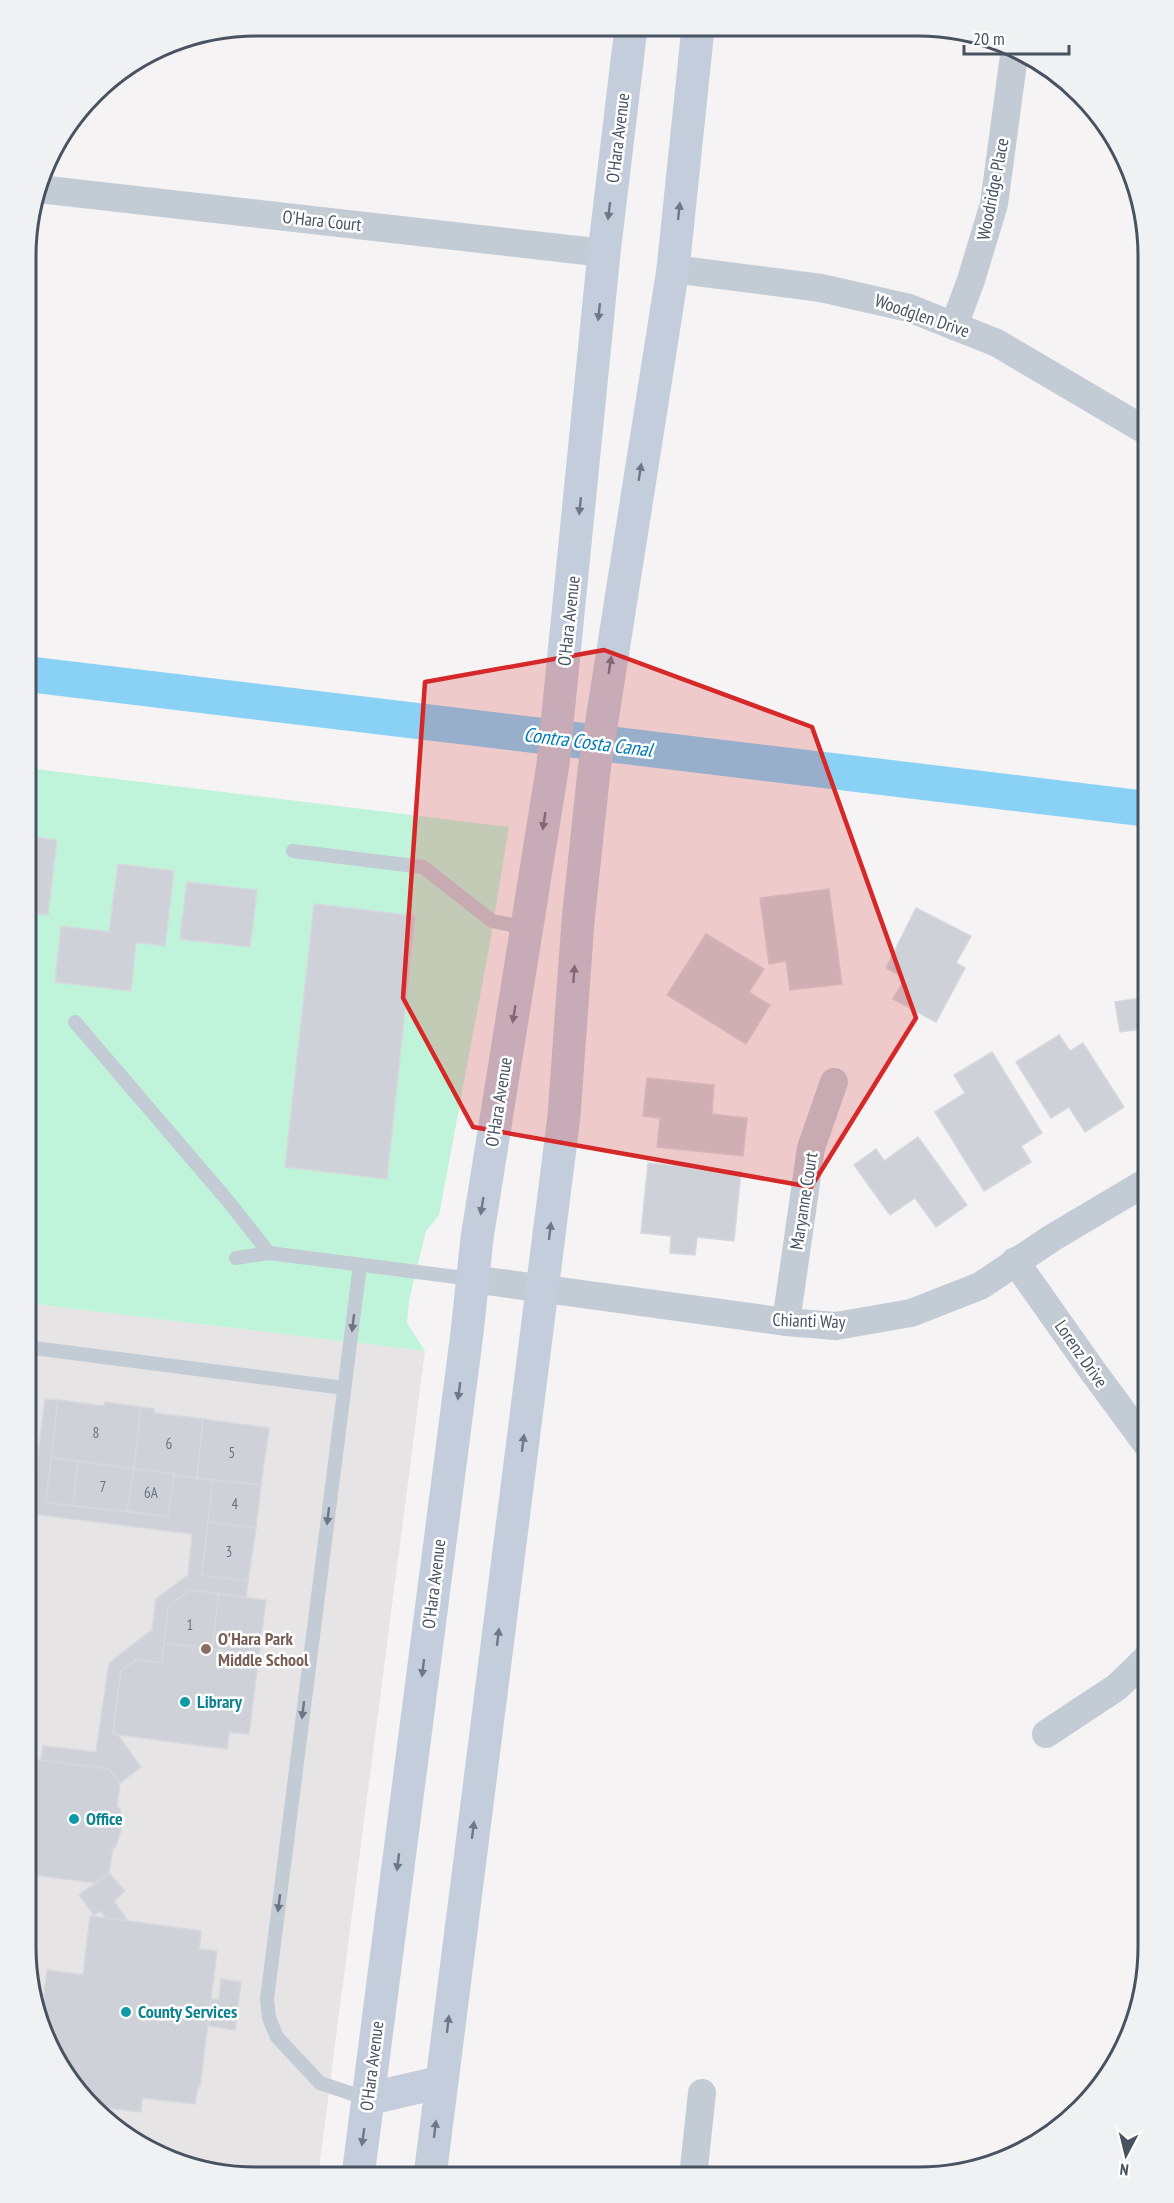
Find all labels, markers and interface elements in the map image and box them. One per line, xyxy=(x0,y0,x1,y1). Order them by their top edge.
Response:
scale bar xyxy=(964,18,1069,56)
text: 20 m xyxy=(973,27,1005,50)
street label: O'Hara Avenue xyxy=(601,92,634,184)
street label: Woodridge Place xyxy=(971,136,1014,242)
one-way arrow xyxy=(674,201,684,220)
one-way arrow xyxy=(605,202,614,221)
street label: O'Hara Court xyxy=(282,205,363,236)
street label: Woodglen Drive xyxy=(872,289,973,342)
one-way arrow xyxy=(594,302,604,321)
one-way arrow xyxy=(636,463,645,482)
one-way arrow xyxy=(575,496,585,515)
street label: O'Hara Avenue xyxy=(552,575,585,667)
one-way arrow xyxy=(605,655,614,674)
water label: Contra Costa Canal xyxy=(522,721,656,763)
one-way arrow xyxy=(540,812,549,831)
one-way arrow xyxy=(570,965,579,984)
one-way arrow xyxy=(509,1005,518,1024)
street label: O'Hara Avenue xyxy=(480,1055,517,1148)
street label: Maryanne Court xyxy=(784,1151,823,1251)
one-way arrow xyxy=(477,1197,486,1216)
one-way arrow xyxy=(545,1221,555,1240)
street label: Chianti Way xyxy=(772,1308,846,1333)
one-way arrow xyxy=(349,1314,358,1333)
street label: Lorenz Drive xyxy=(1050,1315,1113,1392)
one-way arrow xyxy=(454,1382,463,1401)
house number: 8 xyxy=(93,1423,99,1442)
house number: 6 xyxy=(166,1434,173,1453)
one-way arrow xyxy=(518,1434,527,1453)
house number: 5 xyxy=(229,1443,235,1462)
house number: 7 xyxy=(100,1477,106,1496)
house number: 6A xyxy=(144,1483,159,1502)
house number: 4 xyxy=(232,1494,239,1513)
one-way arrow xyxy=(323,1507,333,1526)
street label: O'Hara Avenue xyxy=(417,1538,450,1630)
house number: 3 xyxy=(226,1542,232,1561)
house number: 1 xyxy=(187,1615,193,1634)
place label: O'Hara Park Middle School xyxy=(218,1627,309,1671)
one-way arrow xyxy=(493,1627,503,1646)
marker: O'Hara Park Middle School xyxy=(199,1642,213,1656)
one-way arrow xyxy=(419,1659,428,1678)
place label: Library xyxy=(197,1690,243,1713)
marker: Library xyxy=(178,1695,192,1709)
one-way arrow xyxy=(299,1700,308,1719)
place label: Office xyxy=(86,1807,123,1830)
marker: Office xyxy=(67,1812,81,1826)
one-way arrow xyxy=(468,1821,478,1840)
one-way arrow xyxy=(394,1852,403,1871)
one-way arrow xyxy=(274,1894,283,1913)
place label: County Services xyxy=(138,2000,237,2023)
marker: County Services xyxy=(119,2005,133,2019)
one-way arrow xyxy=(444,2014,453,2033)
street label: O'Hara Avenue xyxy=(355,2020,388,2112)
one-way arrow xyxy=(431,2119,440,2138)
north arrow xyxy=(1096,2125,1156,2185)
one-way arrow xyxy=(358,2128,368,2147)
text: N xyxy=(1119,2159,1130,2180)

